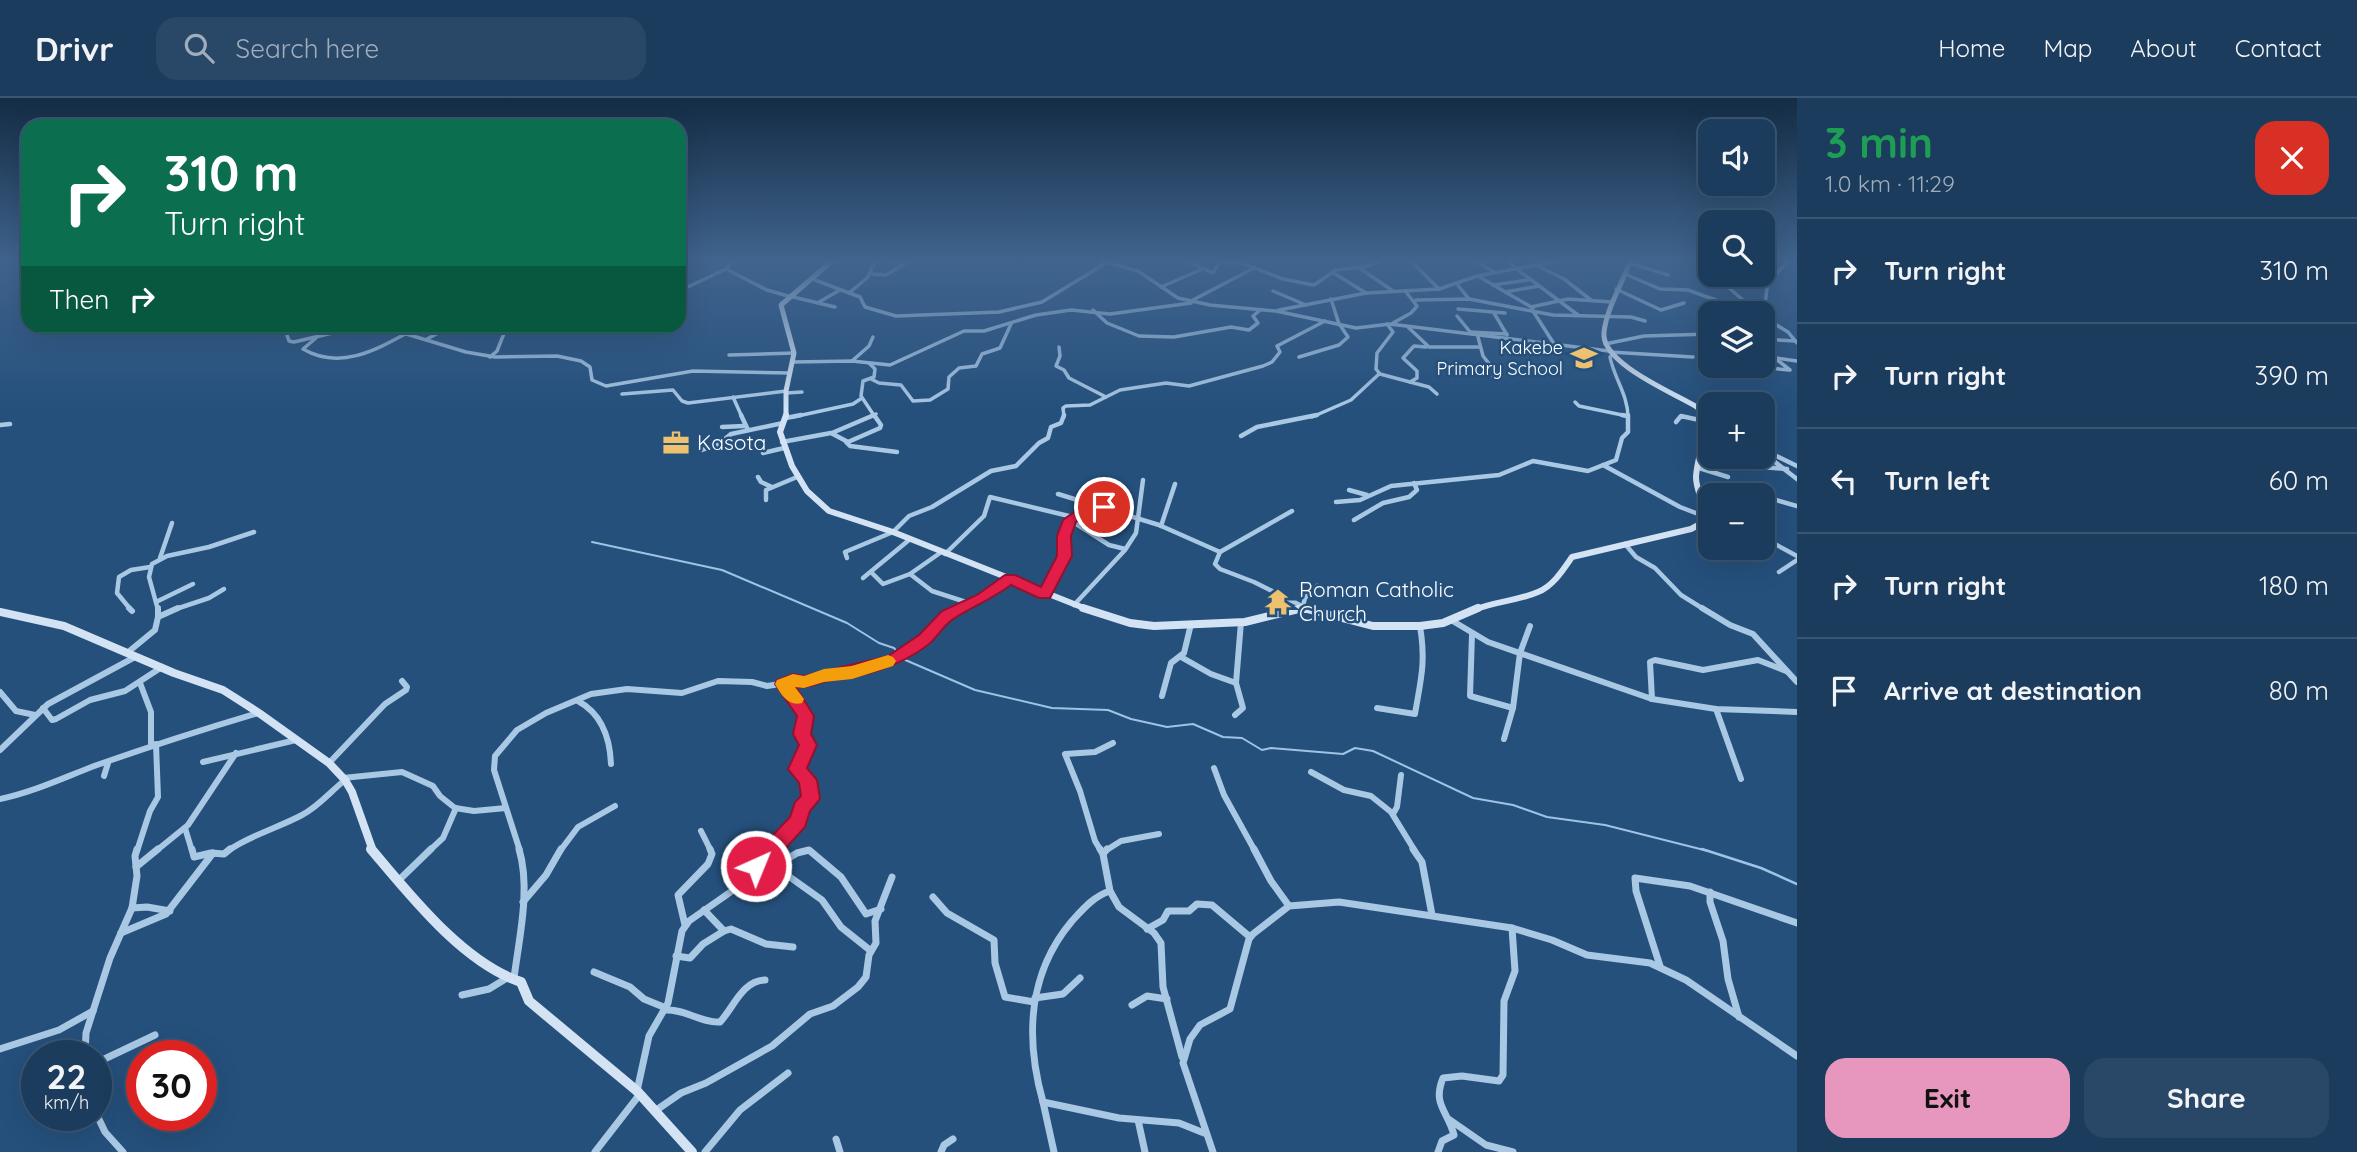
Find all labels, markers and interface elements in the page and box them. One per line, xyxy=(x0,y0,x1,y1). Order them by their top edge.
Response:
search box xyxy=(156,17,646,80)
text: Drivr xyxy=(35,28,114,69)
icon: search xyxy=(180,29,218,67)
text: Search here xyxy=(236,32,379,65)
text: Home xyxy=(1938,33,2005,63)
text: Map xyxy=(2043,33,2092,63)
text: About xyxy=(2130,33,2197,63)
text: Contact xyxy=(2235,33,2322,63)
text: 3 min xyxy=(1825,116,1933,169)
map controls xyxy=(1698,119,1775,560)
button: sound xyxy=(1698,119,1775,196)
button: close xyxy=(2255,121,2329,195)
text: 310 m xyxy=(164,142,298,203)
icon: right xyxy=(49,147,140,238)
text: 1.0 km · 11:29 xyxy=(1825,169,1955,198)
text: Turn right xyxy=(164,203,305,243)
button: search xyxy=(1698,210,1775,287)
icon: right xyxy=(1825,252,1863,290)
text: Turn right xyxy=(1884,254,2006,287)
text: 310 m xyxy=(2259,254,2329,287)
icon: right xyxy=(123,280,161,318)
text: Then xyxy=(49,283,109,316)
button: layers xyxy=(1698,301,1775,378)
place label: Kakebe Primary School xyxy=(1437,336,1563,380)
school or university icon: Kakebe Primary School xyxy=(1569,343,1599,373)
icon: right xyxy=(1825,357,1863,395)
text: Turn right xyxy=(1884,359,2006,392)
text: 390 m xyxy=(2255,359,2329,392)
button: + xyxy=(1698,392,1775,469)
office icon: Kasota xyxy=(661,428,691,458)
place label: Kasota xyxy=(697,429,766,455)
icon: left xyxy=(1825,462,1863,500)
text: Turn left xyxy=(1884,464,1991,497)
text: 60 m xyxy=(2269,464,2329,497)
pin xyxy=(1074,477,1134,537)
button: − xyxy=(1698,483,1775,560)
icon: arrive xyxy=(1085,488,1123,526)
icon: right xyxy=(1825,567,1863,605)
text: Turn right xyxy=(1884,569,2006,602)
text: 180 m xyxy=(2259,569,2329,602)
place label: Roman Catholic Church xyxy=(1299,576,1454,626)
temple icon: Roman Catholic Church xyxy=(1263,587,1293,617)
icon: arrive xyxy=(1825,672,1863,710)
text: Arrive at destination xyxy=(1884,674,2142,707)
text: 80 m xyxy=(2269,674,2329,707)
position arrow xyxy=(719,829,793,903)
speed limit sign: 30 xyxy=(126,1040,217,1131)
text: 22 xyxy=(47,1054,86,1098)
button: Exit xyxy=(1825,1058,2070,1138)
button: Share xyxy=(2084,1058,2329,1138)
text: km/h xyxy=(44,1091,89,1114)

